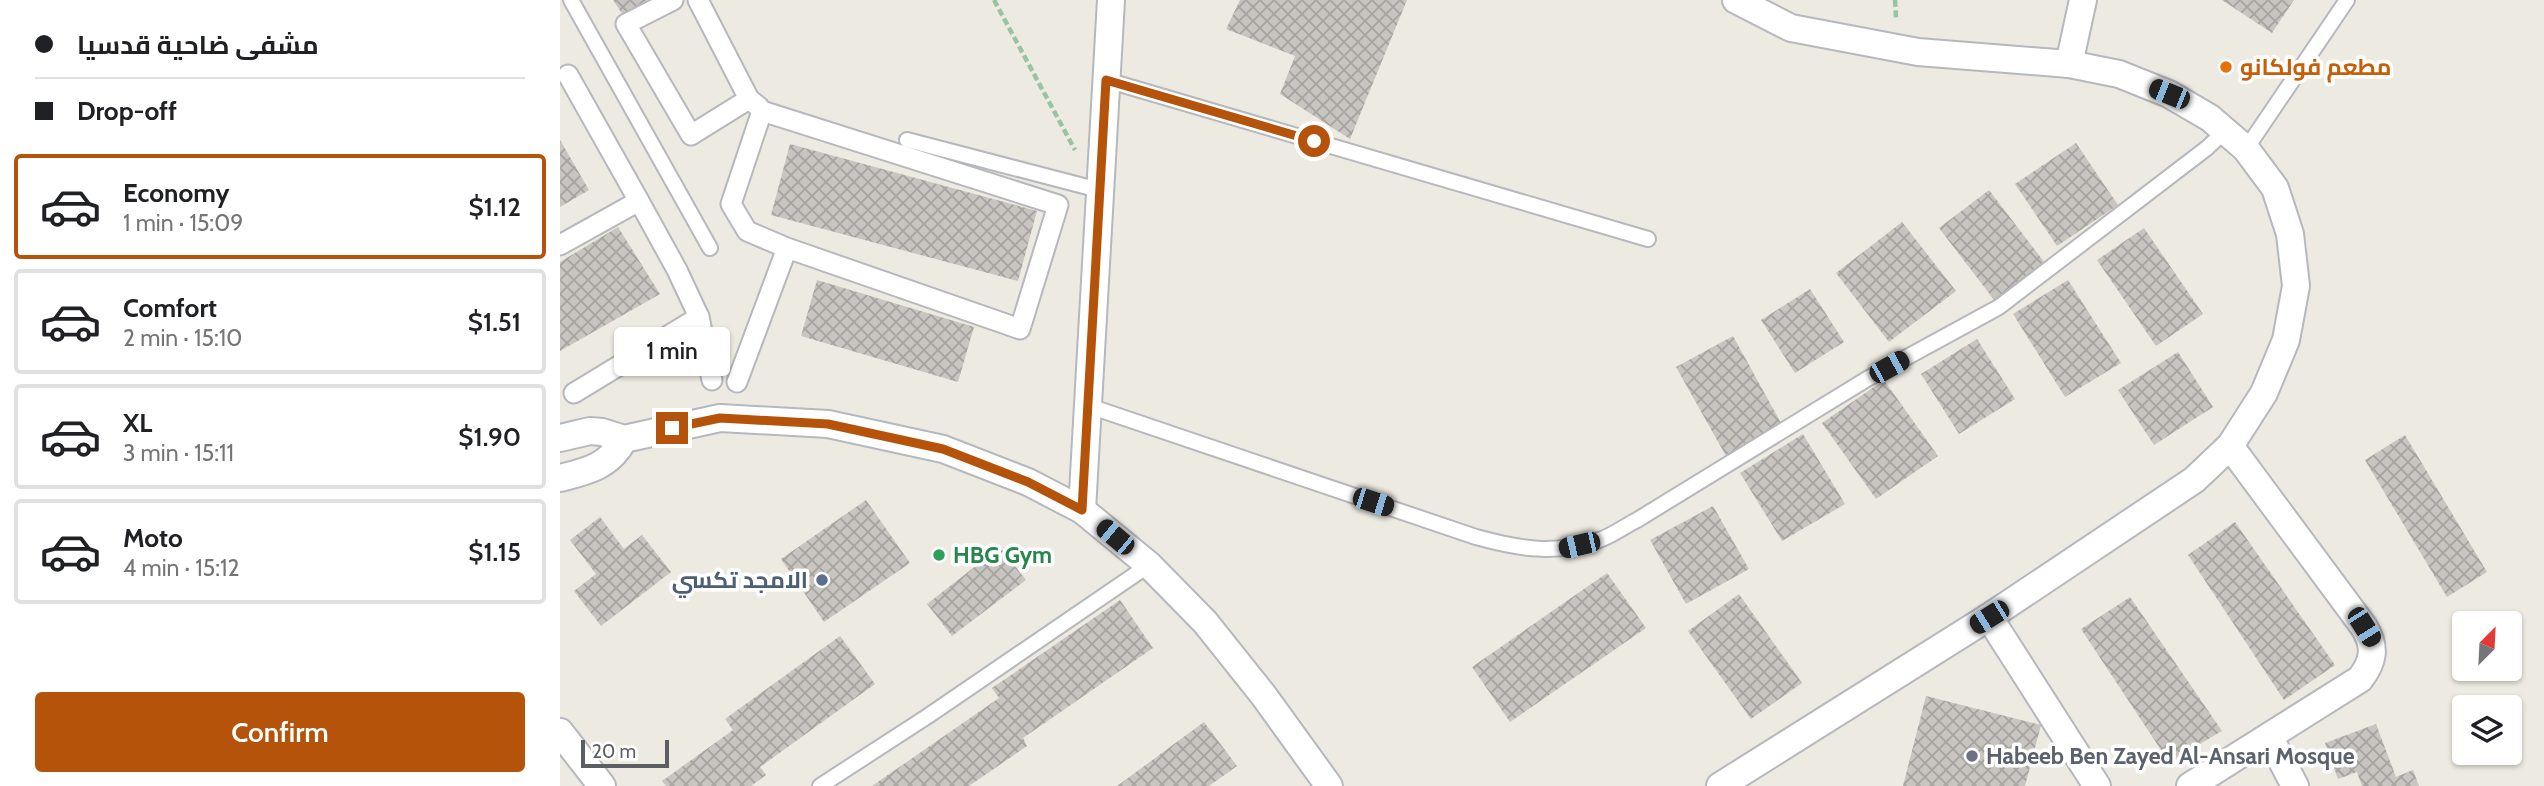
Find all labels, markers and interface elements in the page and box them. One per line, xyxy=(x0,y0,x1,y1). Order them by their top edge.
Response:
text: مشفى ضاحية قدسيا xyxy=(77,29,319,61)
place label: مطعم فولكانو xyxy=(2240,53,2392,83)
marker: مطعم فولكانو xyxy=(2218,59,2234,75)
car xyxy=(2146,76,2193,112)
text: Drop-off xyxy=(77,95,177,127)
route start xyxy=(1298,125,1330,157)
icon: car xyxy=(39,175,102,238)
text: Economy xyxy=(123,177,229,209)
text: $1.12 xyxy=(469,191,521,223)
text: 1 min · 15:09 xyxy=(123,209,243,237)
icon: car xyxy=(39,290,102,353)
text: Comfort xyxy=(123,292,217,324)
text: $1.51 xyxy=(468,306,521,338)
text: 2 min · 15:10 xyxy=(123,324,242,352)
callout: 1 min xyxy=(614,326,730,376)
text: 1 min xyxy=(646,337,698,365)
car xyxy=(1866,348,1913,386)
icon: car xyxy=(39,405,102,468)
text: XL xyxy=(123,407,152,439)
route end xyxy=(656,412,688,444)
text: $1.90 xyxy=(458,421,521,453)
text: 3 min · 15:11 xyxy=(123,439,234,467)
car xyxy=(1350,486,1397,518)
car xyxy=(1093,515,1138,559)
icon: car xyxy=(39,520,102,583)
text: Moto xyxy=(123,522,183,554)
car xyxy=(1557,530,1602,560)
text: $1.15 xyxy=(468,536,521,568)
place label: HBG Gym xyxy=(953,541,1052,569)
marker: HBG Gym xyxy=(931,547,947,563)
text: 4 min · 15:12 xyxy=(123,554,239,582)
place label: الامجد تكسي xyxy=(672,566,808,598)
marker: الامجد تكسي xyxy=(814,572,830,588)
car xyxy=(1966,597,2013,637)
car xyxy=(2344,604,2385,650)
north arrow xyxy=(2452,611,2522,681)
map controls xyxy=(2452,611,2522,765)
button: Confirm xyxy=(35,692,525,772)
button: layers xyxy=(2452,695,2522,765)
scale bar xyxy=(581,737,668,769)
text: 20 m xyxy=(592,740,636,763)
place label: Habeeb Ben Zayed Al-Ansari Mosque xyxy=(1986,742,2355,770)
marker: Habeeb Ben Zayed Al-Ansari Mosque xyxy=(1964,748,1980,764)

